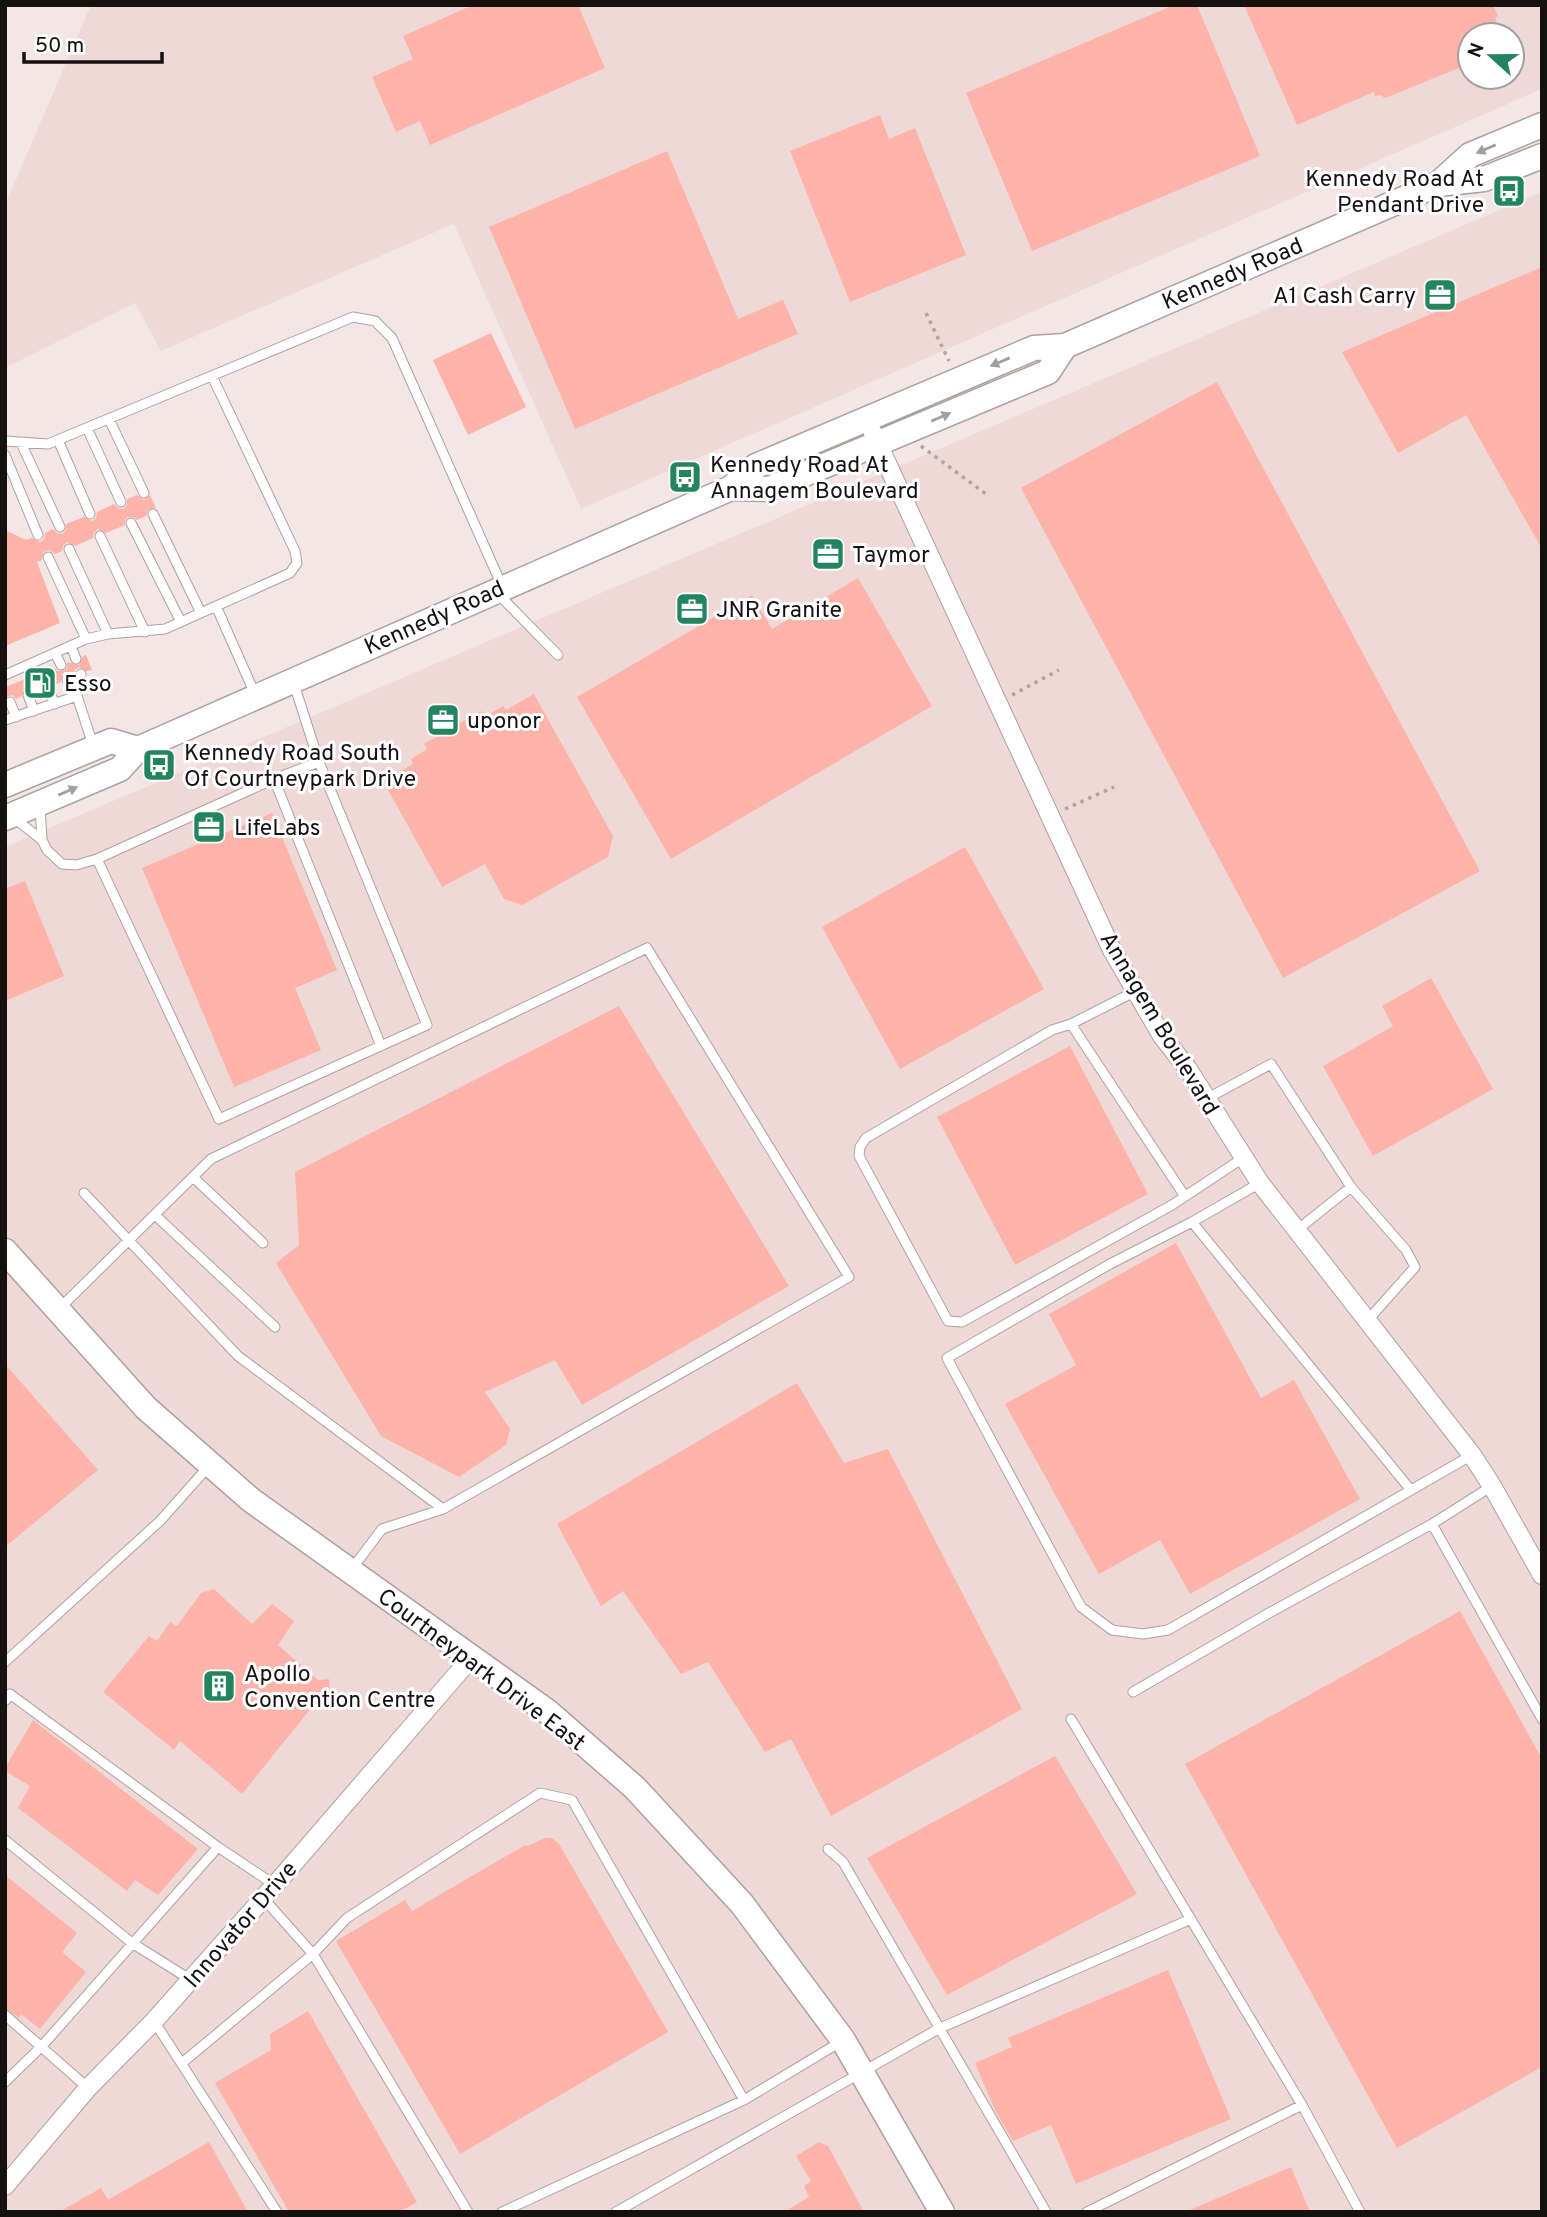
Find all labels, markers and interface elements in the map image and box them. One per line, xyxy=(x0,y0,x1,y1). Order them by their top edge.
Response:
scale bar xyxy=(24,21,163,65)
north arrow xyxy=(1456,21,1526,91)
text: 50 m xyxy=(35,33,84,60)
text: N xyxy=(1463,40,1491,61)
one-way arrow xyxy=(1476,143,1497,154)
place label: Kennedy Road At Pendant Drive xyxy=(1305,166,1484,221)
bus stop icon: Kennedy Road At Pendant Drive xyxy=(1490,172,1528,210)
street label: Kennedy Road xyxy=(1158,233,1308,318)
office icon: A1 Cash Carry xyxy=(1421,276,1459,314)
place label: A1 Cash Carry xyxy=(1273,283,1416,312)
one-way arrow xyxy=(989,357,1010,368)
one-way arrow xyxy=(931,411,952,422)
place label: Kennedy Road At Annagem Boulevard xyxy=(710,452,919,507)
bus stop icon: Kennedy Road At Annagem Boulevard xyxy=(666,458,704,496)
office icon: Taymor xyxy=(809,535,847,573)
place label: Taymor xyxy=(852,542,930,571)
street label: Kennedy Road xyxy=(360,575,510,663)
office icon: JNR Granite xyxy=(673,590,711,628)
place label: JNR Granite xyxy=(716,597,842,626)
fuel station icon: Esso xyxy=(21,664,59,702)
place label: Esso xyxy=(64,671,112,700)
office icon: uponor xyxy=(424,701,462,739)
place label: uponor xyxy=(467,708,541,737)
place label: Kennedy Road South Of Courtneypark Drive xyxy=(184,740,416,795)
bus stop icon: Kennedy Road South Of Courtneypark Drive xyxy=(140,746,178,784)
one-way arrow xyxy=(58,786,79,797)
office icon: LifeLabs xyxy=(190,808,228,846)
place label: LifeLabs xyxy=(234,815,321,844)
street label: Annagem Boulevard xyxy=(1092,927,1224,1121)
street label: Courtneypark Drive East xyxy=(371,1583,590,1759)
place label: Apollo Convention Centre xyxy=(244,1661,435,1716)
building icon: Apollo Convention Centre xyxy=(200,1667,238,1705)
street label: Innovator Drive xyxy=(179,1856,305,1995)

